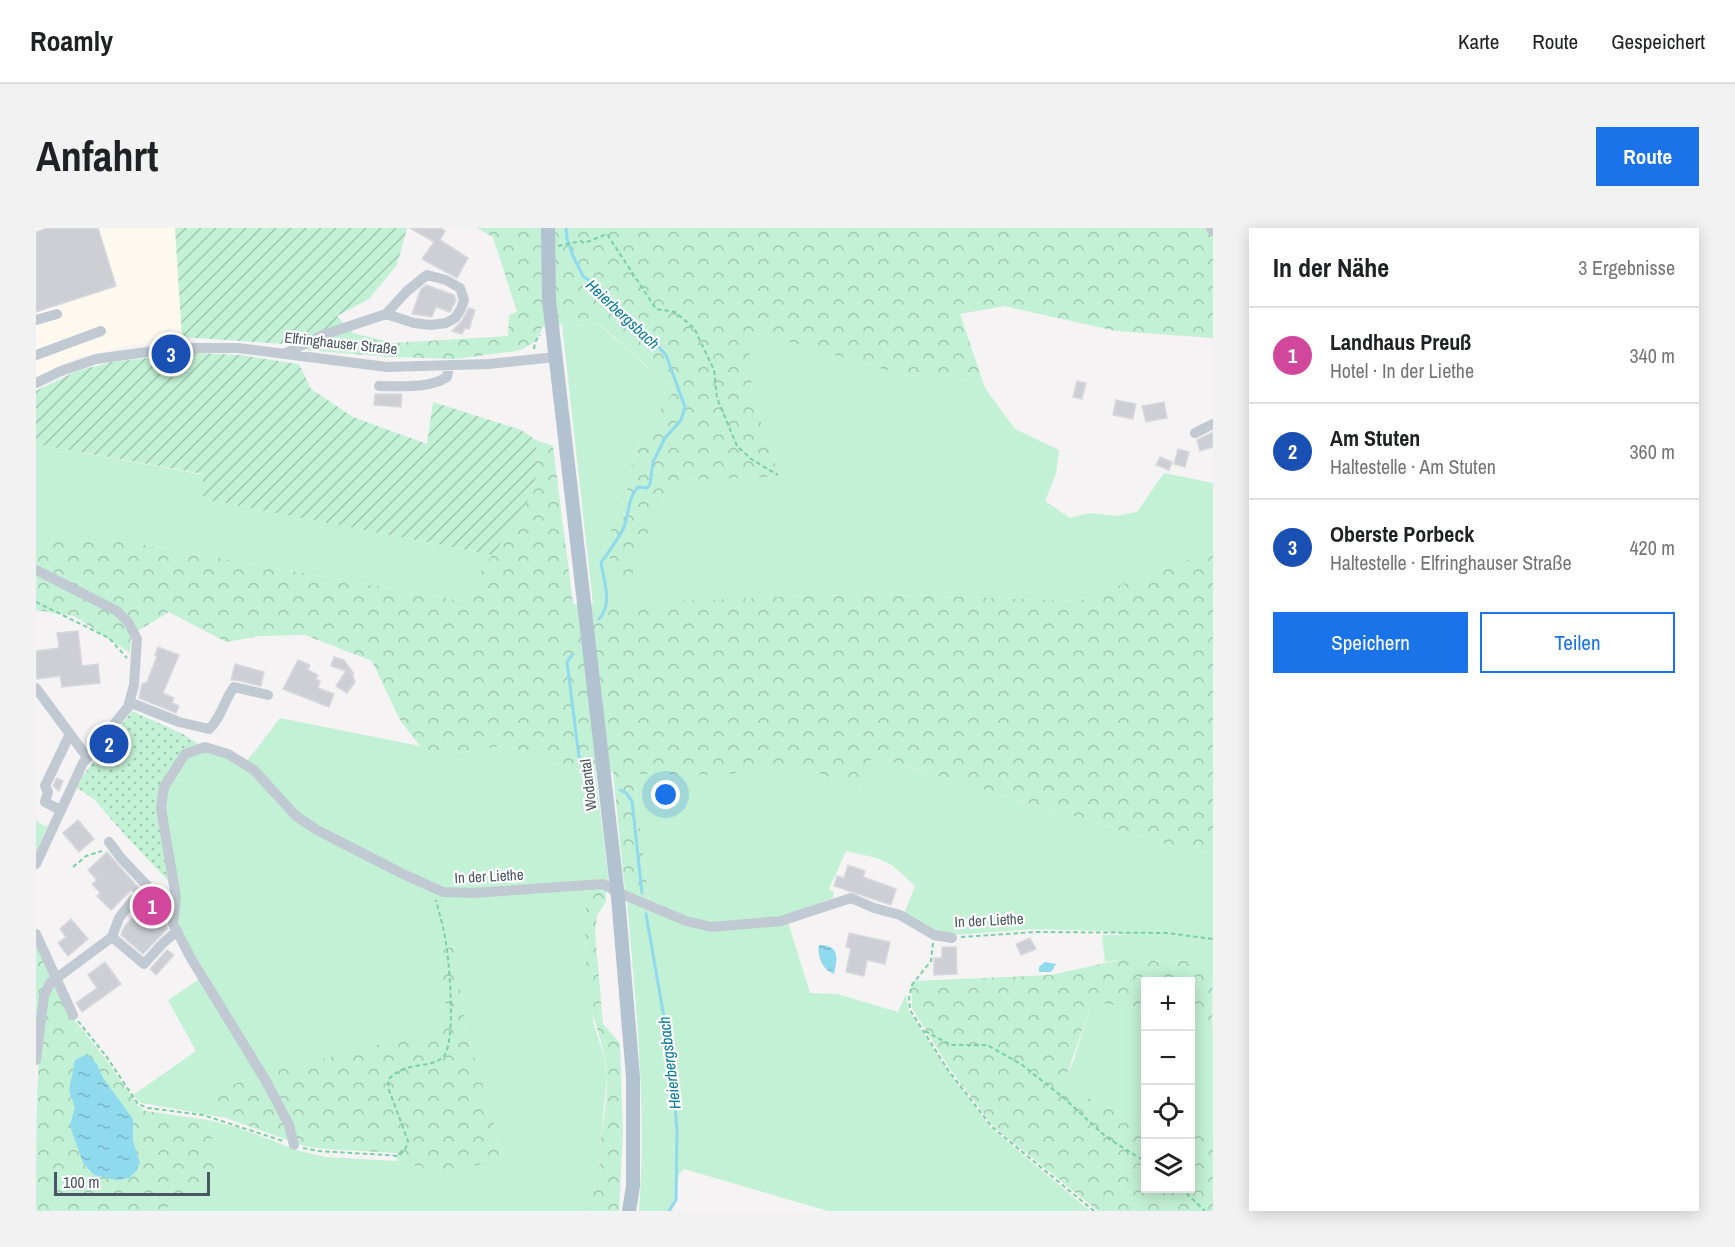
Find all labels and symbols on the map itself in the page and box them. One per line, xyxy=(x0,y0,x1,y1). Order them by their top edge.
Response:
water label: Heierbergsbach xyxy=(581,274,665,354)
street label: Elfringhauser Straße xyxy=(283,327,399,359)
pin: 3 xyxy=(152,332,190,376)
pin: 2 xyxy=(90,722,128,766)
street label: Wodantal xyxy=(574,758,602,812)
your location xyxy=(651,780,680,809)
street label: In der Liethe xyxy=(454,864,524,888)
pin: 1 xyxy=(132,884,172,928)
street label: In der Liethe xyxy=(954,908,1024,932)
water label: Heierbergsbach xyxy=(652,1015,686,1111)
scale bar xyxy=(54,1169,210,1196)

